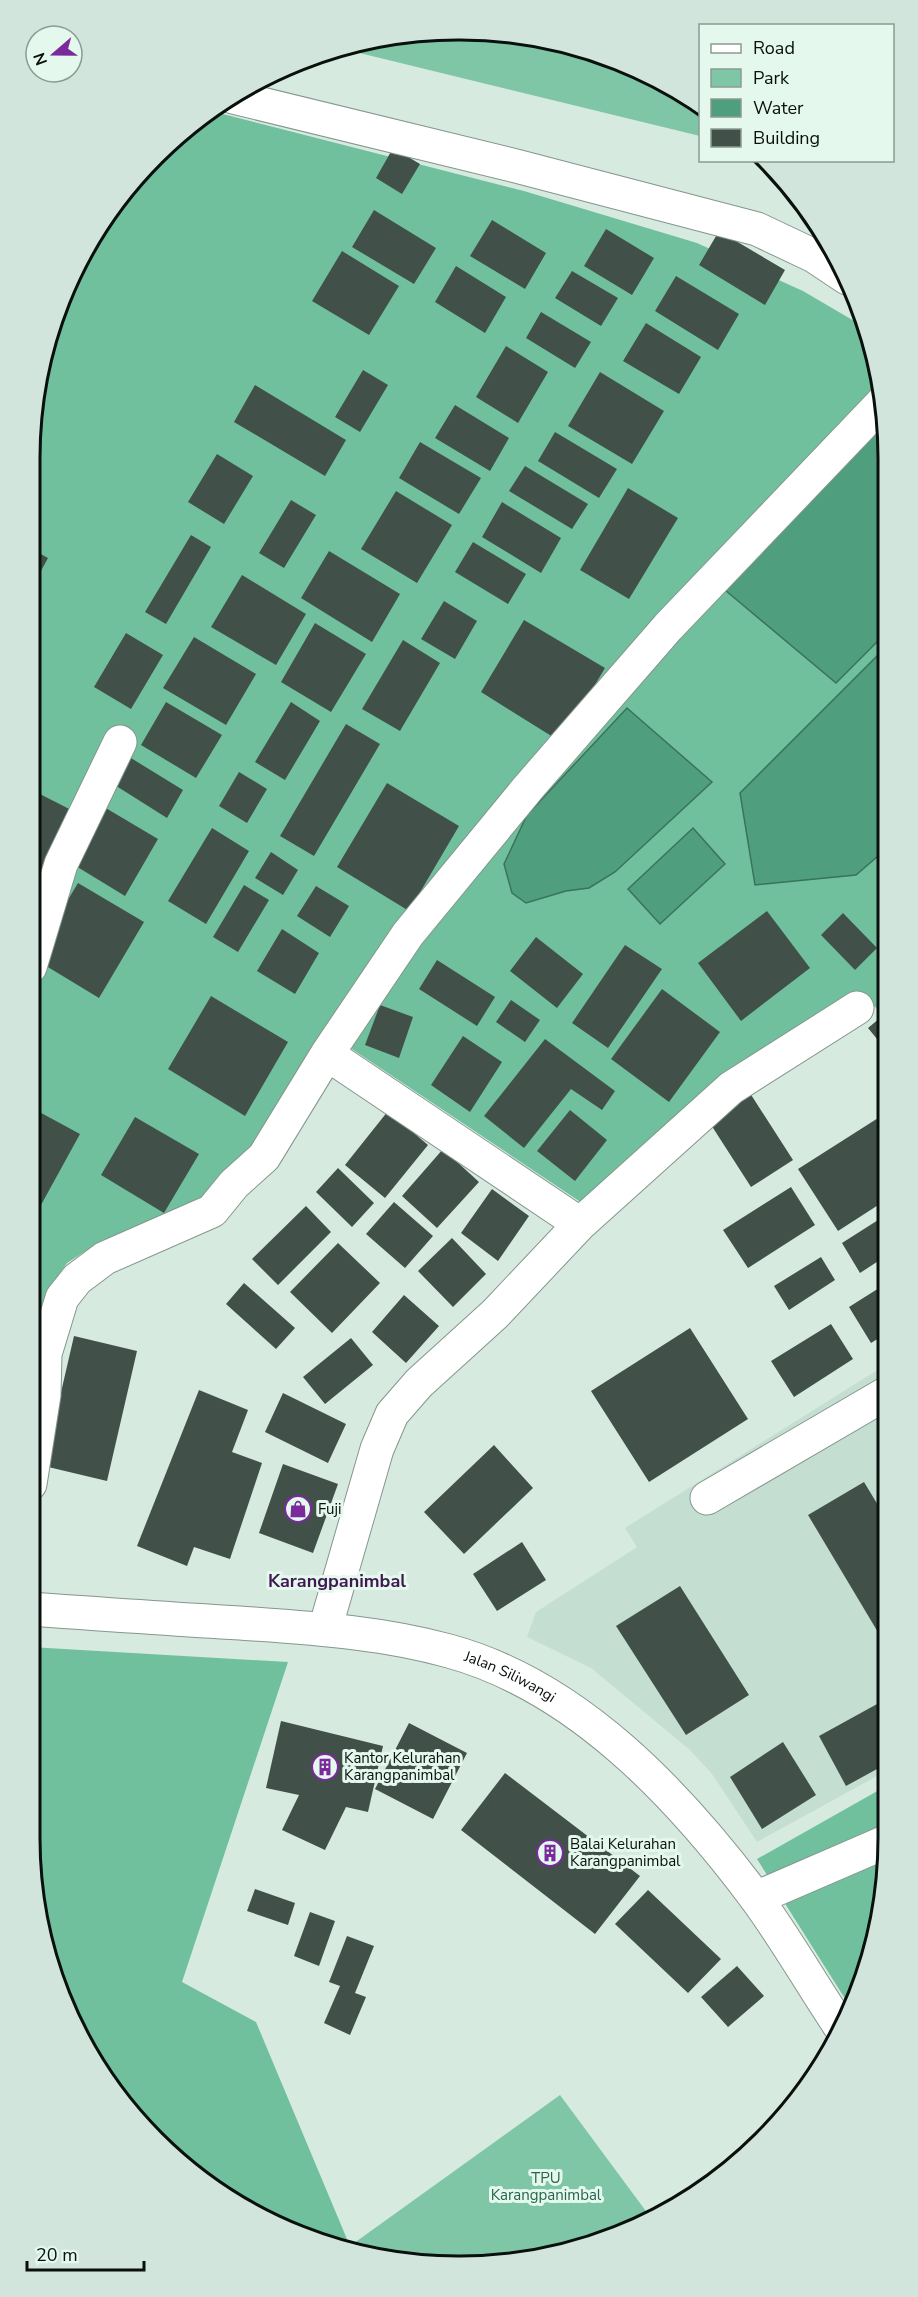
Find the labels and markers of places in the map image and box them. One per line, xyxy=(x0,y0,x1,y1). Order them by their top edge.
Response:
shop icon: Fuji xyxy=(283,1494,313,1524)
place label: Fuji xyxy=(318,1499,341,1519)
place label: Kantor Kelurahan Karangpanimbal xyxy=(344,1748,461,1785)
building icon: Kantor Kelurahan Karangpanimbal xyxy=(310,1752,340,1782)
place label: Balai Kelurahan Karangpanimbal xyxy=(570,1834,681,1871)
building icon: Balai Kelurahan Karangpanimbal xyxy=(535,1838,565,1868)

